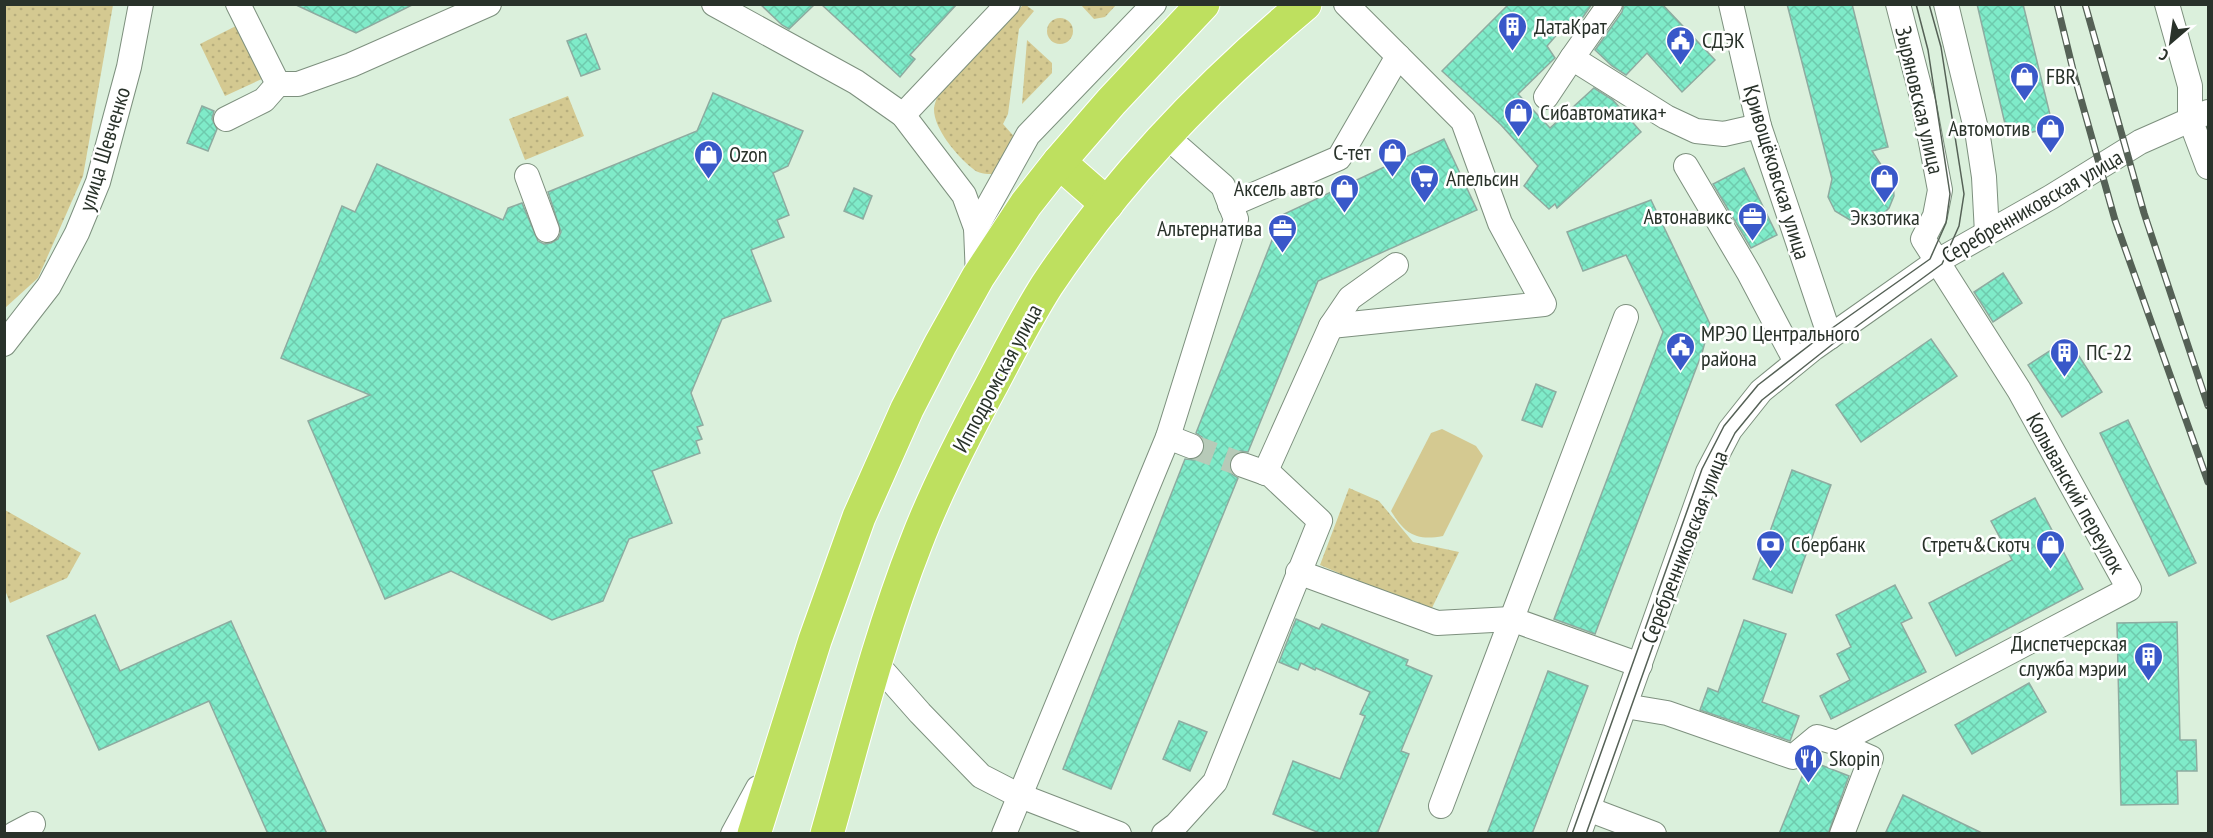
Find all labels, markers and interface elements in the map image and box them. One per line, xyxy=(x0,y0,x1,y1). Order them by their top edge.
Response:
building icon: ДатаКрат xyxy=(1497,10,1529,52)
place label: ДатаКрат xyxy=(1534,12,1608,40)
north arrow xyxy=(2141,12,2201,72)
street label: Зыряновская улица xyxy=(1889,23,1951,177)
public building icon: СДЭК xyxy=(1665,24,1697,66)
place label: СДЭК xyxy=(1702,26,1745,54)
text: С xyxy=(2155,44,2172,66)
shop icon: FBR xyxy=(2009,60,2041,102)
place label: FBR xyxy=(2046,62,2076,90)
street label: Кривощёковская улица xyxy=(1737,81,1817,263)
street label: улица Шевченко xyxy=(72,84,136,214)
shop icon: Сибавтоматика+ xyxy=(1503,96,1535,138)
place label: Сибавтоматика+ xyxy=(1540,98,1667,126)
shop icon: Автомотив xyxy=(2035,112,2067,154)
place label: Автомотив xyxy=(1948,114,2030,142)
shop icon: С-тет xyxy=(1376,136,1408,178)
shop icon: Ozon xyxy=(692,138,724,180)
place label: С-тет xyxy=(1333,138,1372,166)
place label: Ozon xyxy=(729,140,768,168)
street label: Серебренниковская улица xyxy=(1937,143,2127,269)
supermarket icon: Апельсин xyxy=(1409,162,1441,204)
shop icon: Экзотика xyxy=(1869,162,1901,204)
place label: Апельсин xyxy=(1446,164,1519,192)
shop icon: Аксель авто xyxy=(1329,172,1361,214)
place label: Аксель авто xyxy=(1234,174,1324,202)
office icon: Автонавикс xyxy=(1737,200,1769,242)
place label: Автонавикс xyxy=(1643,202,1732,230)
place label: Экзотика xyxy=(1850,203,1920,231)
office icon: Альтернатива xyxy=(1267,212,1299,254)
place label: Альтернатива xyxy=(1157,214,1262,242)
street label: Ипподромская улица xyxy=(946,299,1048,457)
place label: МРЭО Центрального района xyxy=(1701,319,1860,372)
public building icon: МРЭО Центрального района xyxy=(1664,330,1696,372)
building icon: ПС-22 xyxy=(2049,336,2081,378)
place label: ПС-22 xyxy=(2086,338,2133,366)
street label: Колыванский переулок xyxy=(2020,408,2132,579)
street label: Серебренниковская улица xyxy=(1634,447,1734,647)
bank icon: Сбербанк xyxy=(1754,528,1786,570)
shop icon: Стретч&Скотч xyxy=(2035,528,2067,570)
place label: Сбербанк xyxy=(1791,530,1866,558)
place label: Стретч&Скотч xyxy=(1922,530,2030,558)
place label: Диспетчерская служба мэрии xyxy=(2011,629,2127,682)
building icon: Диспетчерская служба мэрии xyxy=(2132,640,2164,682)
restaurant icon: Skopin xyxy=(1792,742,1824,784)
place label: Skopin xyxy=(1829,744,1880,772)

